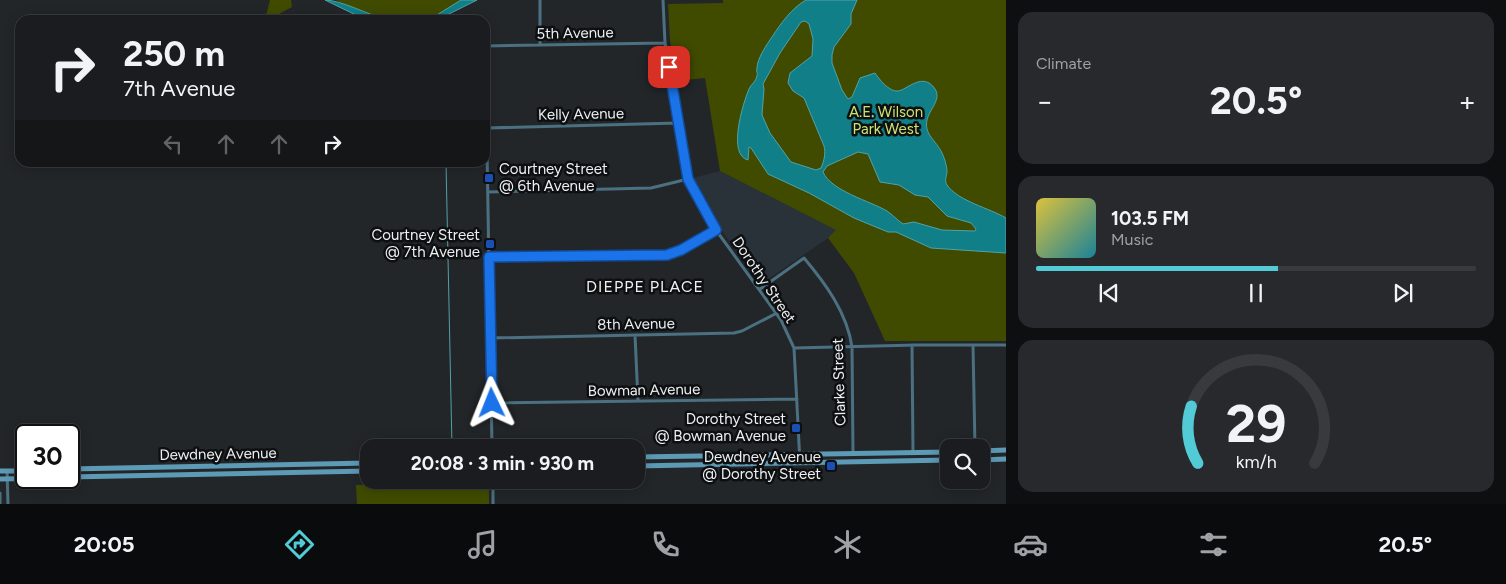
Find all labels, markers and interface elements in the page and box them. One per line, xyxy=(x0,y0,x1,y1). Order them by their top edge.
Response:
street label: 5th Avenue xyxy=(536,23,614,43)
text: 250 m xyxy=(123,33,225,75)
icon: right xyxy=(40,35,105,100)
pin xyxy=(648,46,690,88)
icon: arrive xyxy=(655,53,683,81)
text: Climate xyxy=(1036,54,1091,73)
text: 7th Avenue xyxy=(123,75,235,102)
text: 20.5° xyxy=(1210,78,1302,124)
text: − xyxy=(1036,84,1053,118)
text: + xyxy=(1459,84,1476,118)
park label: A.E. Wilson Park West xyxy=(849,103,923,138)
street label: Kelly Avenue xyxy=(538,104,624,124)
icon: left xyxy=(159,130,187,158)
icon: ahead xyxy=(212,130,240,158)
icon: ahead xyxy=(265,130,293,158)
icon: right xyxy=(318,130,346,158)
place label: Courtney Street @ 6th Avenue xyxy=(499,160,608,195)
marker: Courtney Street @ 6th Avenue xyxy=(483,172,495,184)
text: 103.5 FM xyxy=(1111,207,1189,230)
place label: Courtney Street @ 7th Avenue xyxy=(371,226,480,261)
text: Music xyxy=(1111,230,1153,249)
street label: Dorothy Street xyxy=(728,233,800,327)
marker: Courtney Street @ 7th Avenue xyxy=(484,238,496,250)
district label: DIEPPE PLACE xyxy=(586,277,704,296)
icon: previous xyxy=(1095,279,1123,307)
icon: pause xyxy=(1242,279,1270,307)
icon: next xyxy=(1389,279,1417,307)
street label: 8th Avenue xyxy=(597,314,675,334)
street label: Clarke Street xyxy=(828,337,850,426)
position arrow xyxy=(465,376,517,428)
street label: Bowman Avenue xyxy=(588,380,700,400)
text: 29 xyxy=(1226,393,1286,455)
place label: Dorothy Street @ Bowman Avenue xyxy=(655,410,786,445)
marker: Dorothy Street @ Bowman Avenue xyxy=(790,422,802,434)
speed limit sign: 30 xyxy=(15,424,80,489)
map controls xyxy=(940,439,990,489)
button: search xyxy=(940,439,990,489)
street label: Dewdney Avenue xyxy=(159,444,277,464)
place label: Dewdney Avenue @ Dorothy Street xyxy=(702,448,821,483)
text: km/h xyxy=(1236,451,1276,472)
text: 20:08 · 3 min · 930 m xyxy=(411,452,594,475)
marker: Dewdney Avenue @ Dorothy Street xyxy=(825,460,837,472)
icon: directions xyxy=(282,527,317,562)
icon: music xyxy=(465,527,500,562)
icon: phone xyxy=(648,527,683,562)
icon: climate xyxy=(830,527,865,562)
icon: car xyxy=(1013,527,1048,562)
icon: filters xyxy=(1196,527,1231,562)
text: 20:05 xyxy=(74,531,135,558)
text: 20.5° xyxy=(1379,531,1432,558)

